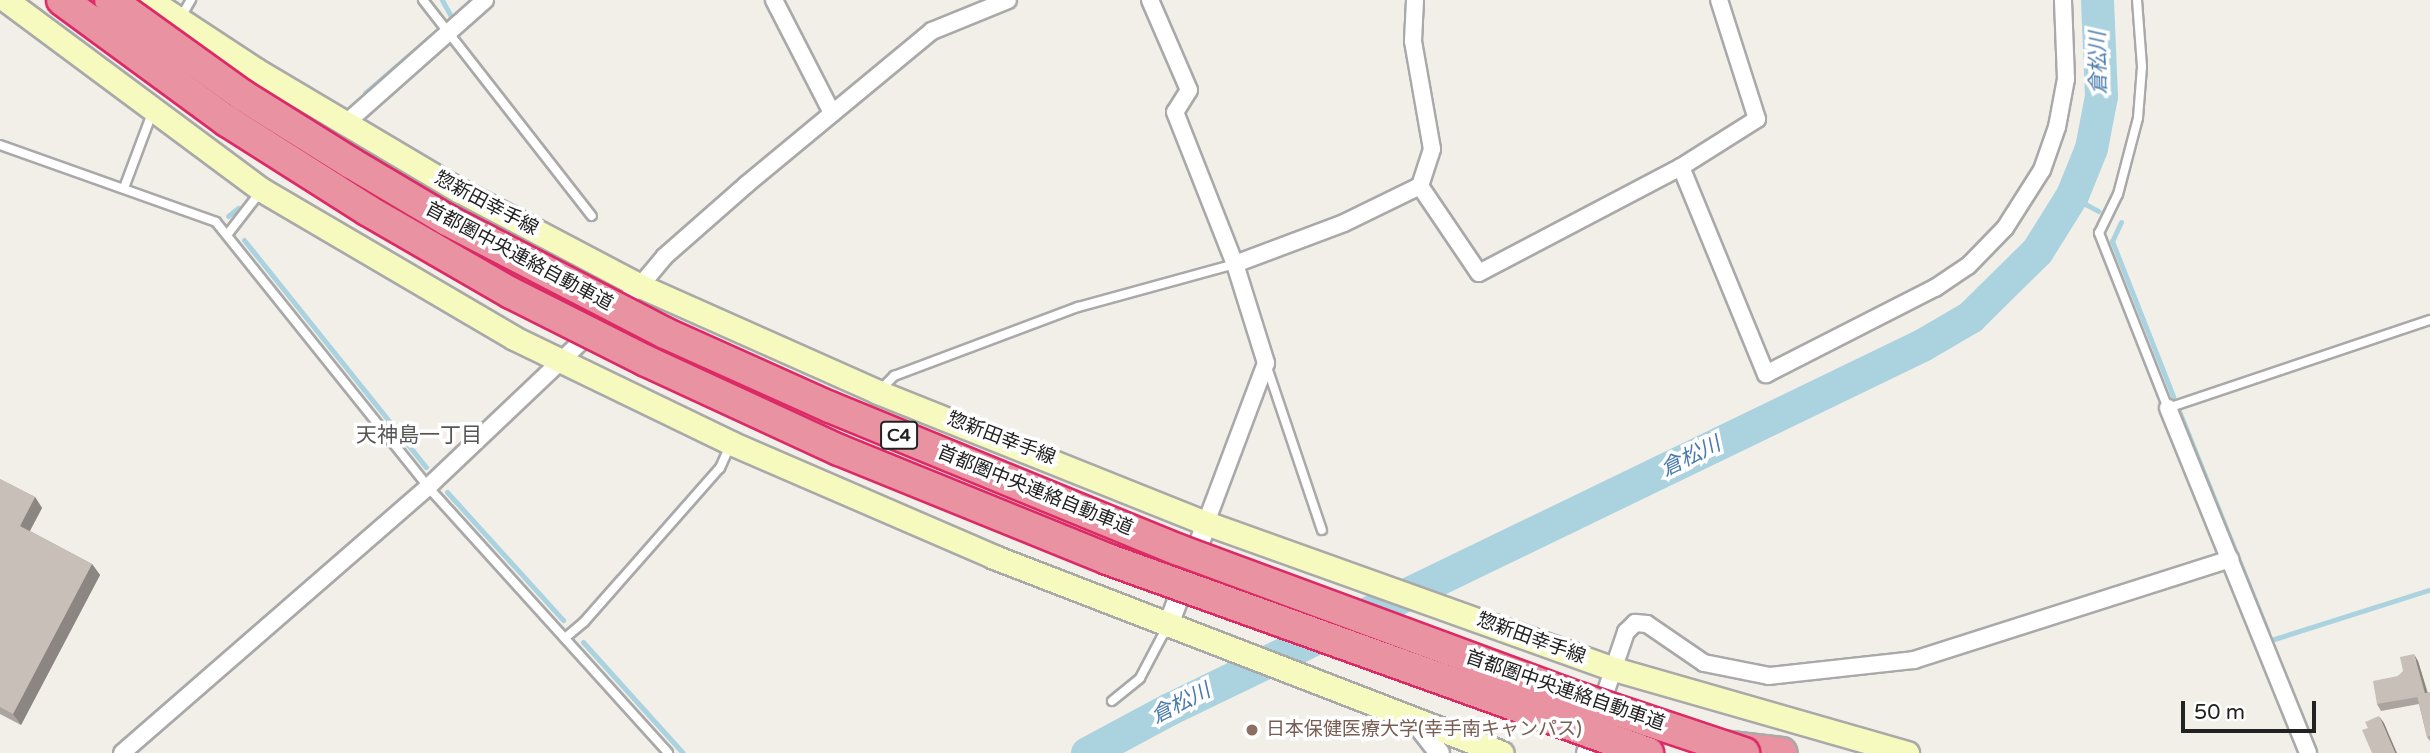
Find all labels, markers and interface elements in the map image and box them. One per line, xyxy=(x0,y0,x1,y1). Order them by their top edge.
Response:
water label: 倉松川 xyxy=(2086,31,2112,95)
street label: 惣新田幸手線 xyxy=(430,167,542,241)
street label: 首都圏中央連絡自動車道 xyxy=(421,198,617,316)
street label: 惣新田幸手線 xyxy=(944,408,1058,470)
road number: C4 xyxy=(880,421,918,450)
district label: 天神島一丁目 xyxy=(356,423,482,449)
water label: 倉松川 xyxy=(1657,432,1725,482)
street label: 首都圏中央連絡自動車道 xyxy=(934,441,1136,541)
street label: 惣新田幸手線 xyxy=(1474,609,1588,669)
street label: 首都圏中央連絡自動車道 xyxy=(1462,646,1668,736)
water label: 倉松川 xyxy=(1147,678,1215,730)
scale bar xyxy=(2185,686,2320,730)
text: 50 m xyxy=(2194,700,2245,725)
place label: 日本保健医療大学(幸手南キャンパス) xyxy=(1266,719,1582,741)
marker: 日本保健医療大学(幸手南キャンパス) xyxy=(1244,722,1260,738)

